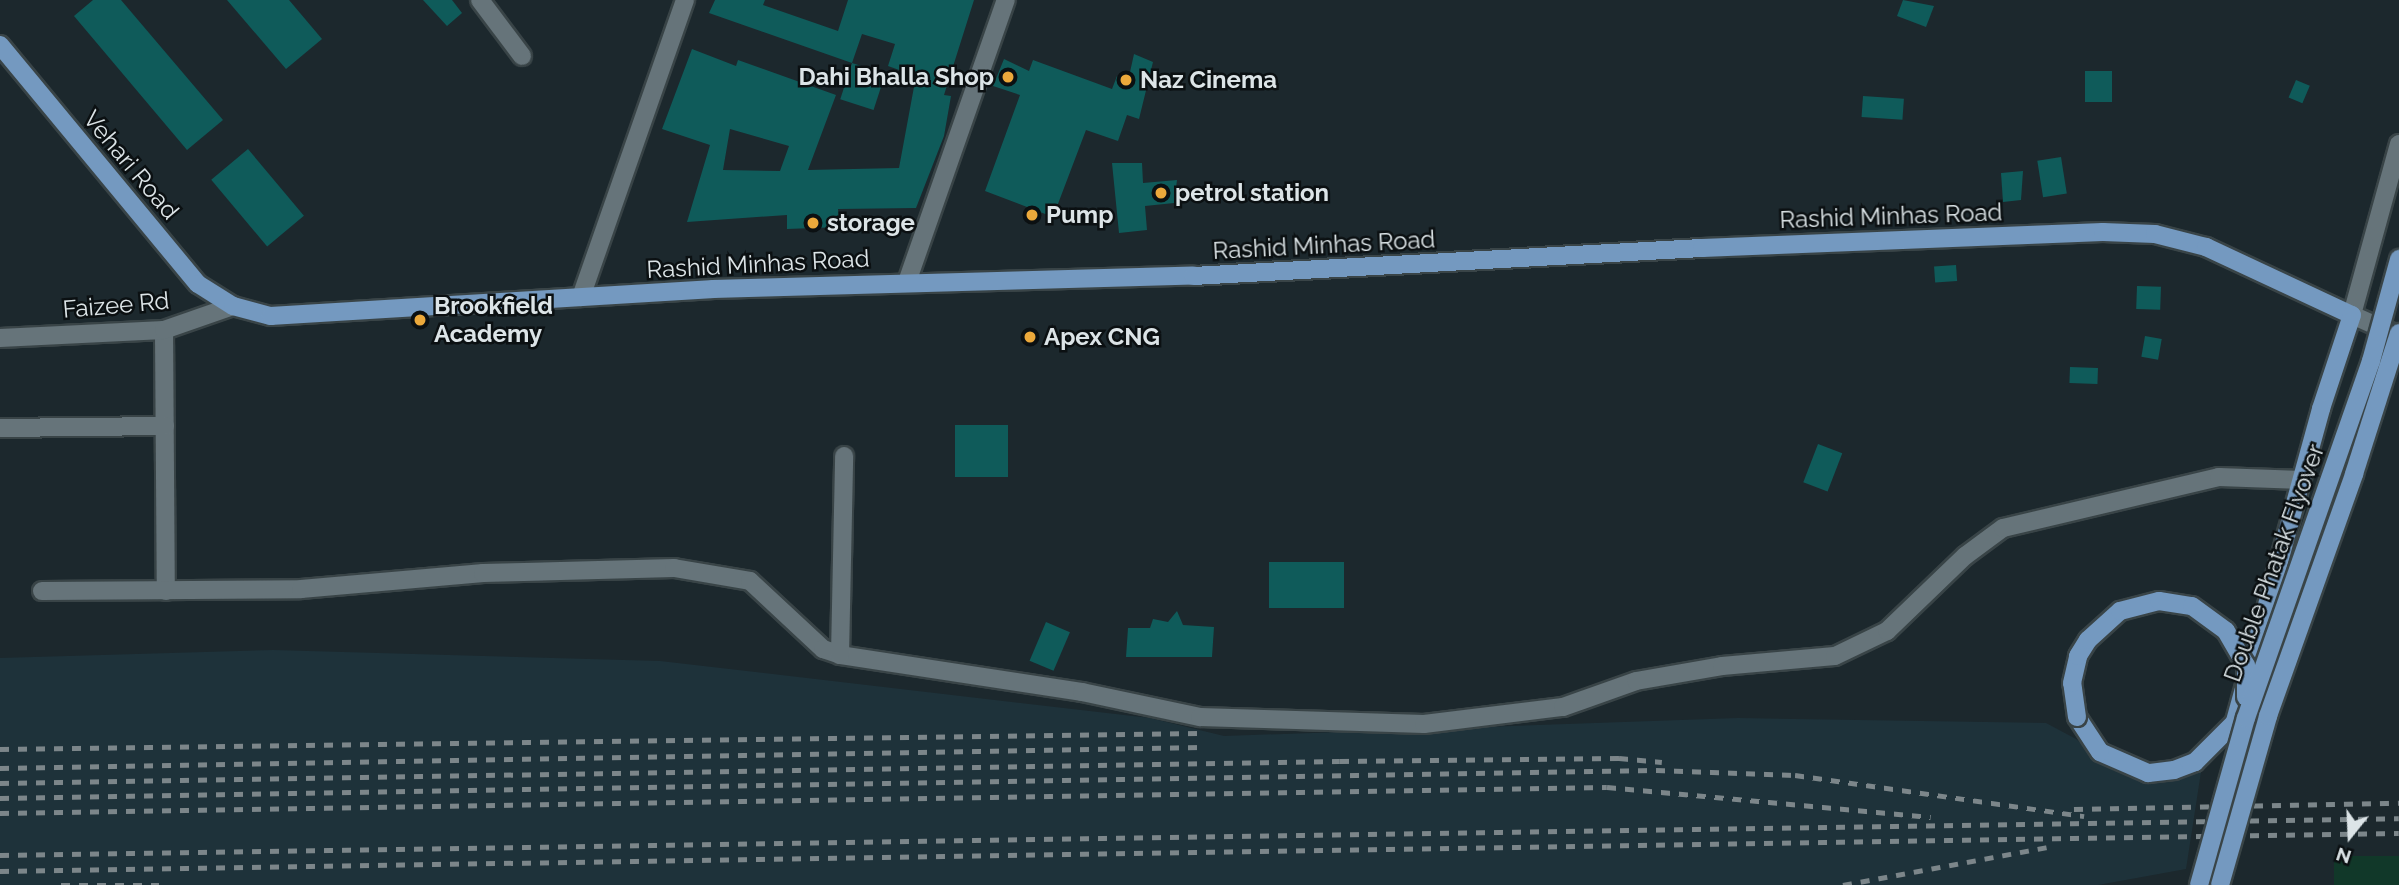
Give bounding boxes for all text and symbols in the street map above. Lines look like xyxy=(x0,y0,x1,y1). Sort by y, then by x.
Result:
place label: Dahi Bhalla Shop xyxy=(799,63,994,91)
place label: Naz Cinema xyxy=(1140,66,1277,94)
marker: Dahi Bhalla Shop xyxy=(1000,69,1016,85)
marker: Naz Cinema xyxy=(1118,72,1134,88)
street label: Vehari Road xyxy=(77,105,185,225)
place label: petrol station xyxy=(1175,179,1330,207)
marker: petrol station xyxy=(1153,185,1169,201)
street label: Rashid Minhas Road xyxy=(1779,198,2003,234)
place label: Pump xyxy=(1046,201,1113,229)
marker: Pump xyxy=(1024,207,1040,223)
place label: storage xyxy=(827,209,915,237)
marker: storage xyxy=(805,215,821,231)
street label: Rashid Minhas Road xyxy=(1212,225,1436,265)
street label: Rashid Minhas Road xyxy=(646,244,870,284)
street label: Faizee Rd xyxy=(61,286,171,324)
place label: Brookfield Academy xyxy=(434,292,553,348)
marker: Brookfield Academy xyxy=(412,312,428,328)
place label: Apex CNG xyxy=(1044,323,1160,351)
marker: Apex CNG xyxy=(1022,329,1038,345)
street label: Double Phatak Flyover xyxy=(2218,440,2330,686)
north arrow xyxy=(2315,801,2385,871)
text: N xyxy=(2333,843,2354,869)

